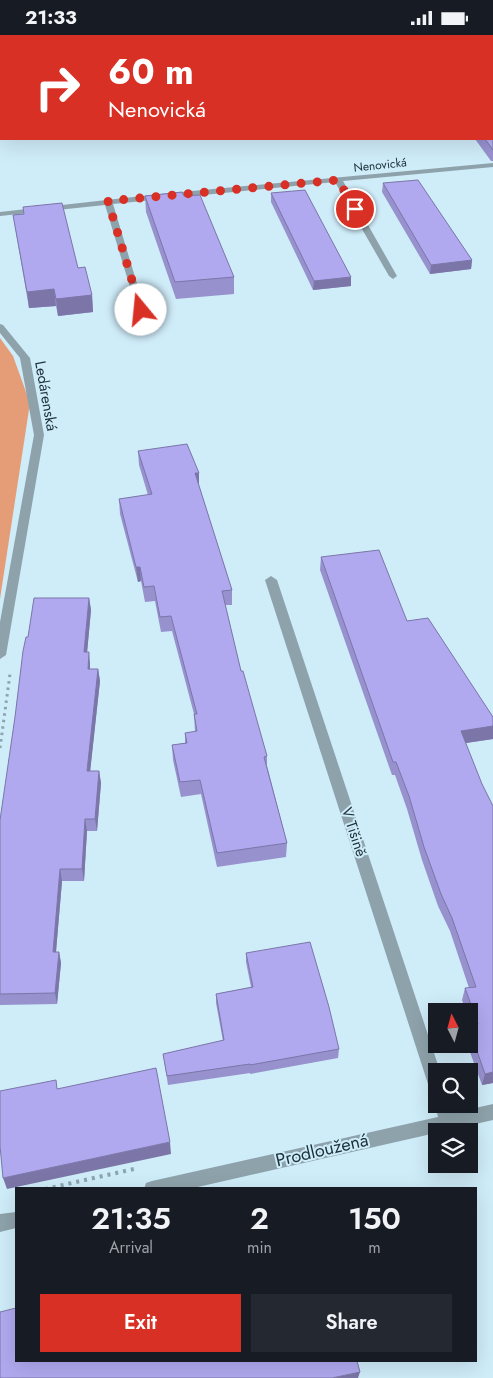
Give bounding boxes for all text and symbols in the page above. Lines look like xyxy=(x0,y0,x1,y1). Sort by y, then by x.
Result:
text: 21:33 xyxy=(25,4,77,31)
text: 60 m xyxy=(108,47,194,97)
icon: right xyxy=(25,55,90,120)
text: Nenovická xyxy=(108,93,206,125)
street label: Nenovická xyxy=(353,153,408,177)
pin xyxy=(334,188,376,230)
icon: arrive xyxy=(341,195,369,223)
position arrow xyxy=(114,283,166,335)
street label: Ledárenská xyxy=(29,359,63,433)
street label: V Tišině xyxy=(336,804,372,860)
north arrow xyxy=(428,1003,478,1053)
map controls xyxy=(428,1003,478,1173)
button: search xyxy=(428,1063,478,1113)
button: layers xyxy=(428,1123,478,1173)
street label: Prodloužená xyxy=(273,1127,371,1173)
text: 21:35 xyxy=(91,1197,171,1240)
text: 2 xyxy=(250,1197,269,1240)
text: 150 xyxy=(348,1197,401,1240)
text: Arrival xyxy=(109,1236,153,1259)
text: min xyxy=(247,1236,272,1259)
text: m xyxy=(368,1236,381,1259)
button: Exit xyxy=(40,1294,241,1352)
button: Share xyxy=(251,1294,452,1352)

